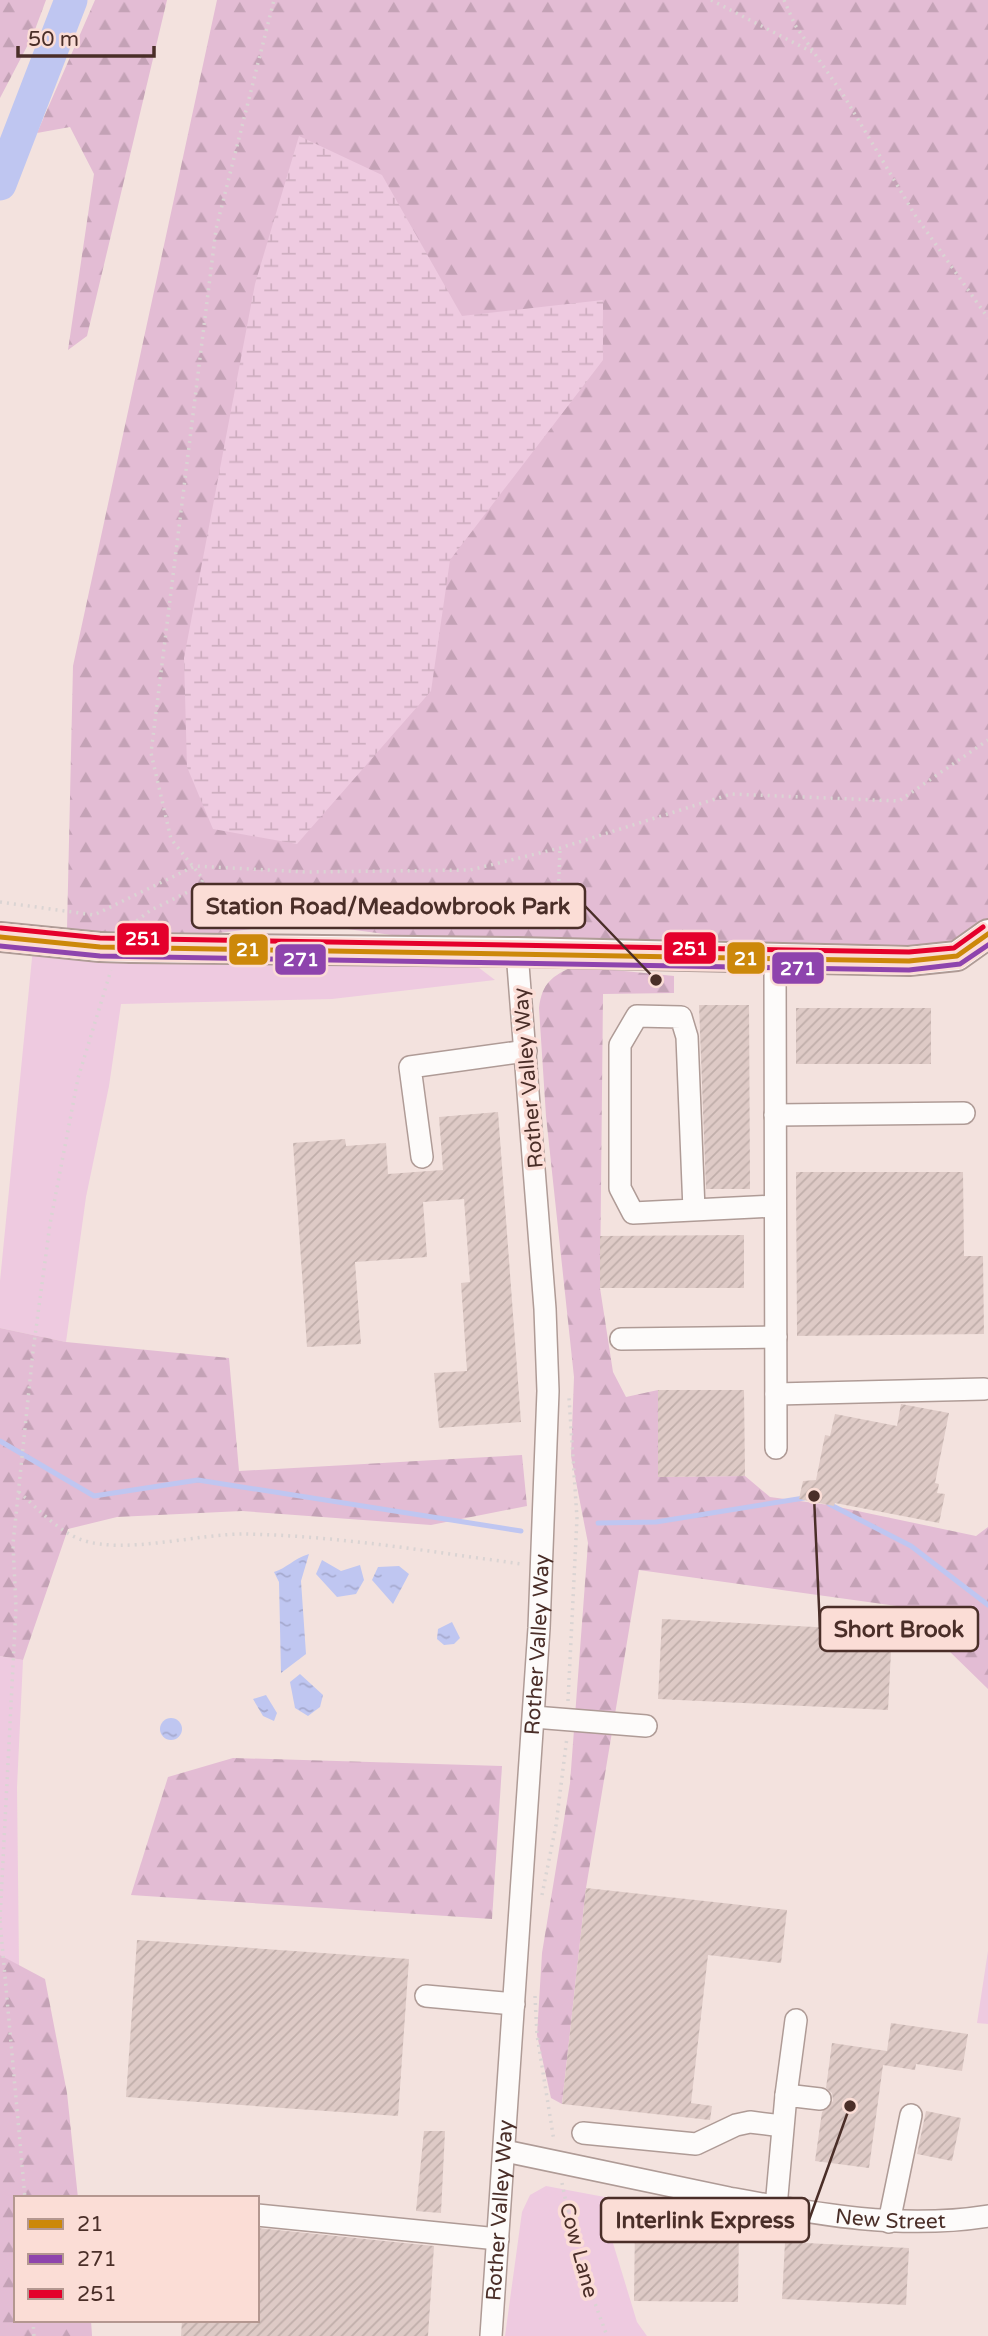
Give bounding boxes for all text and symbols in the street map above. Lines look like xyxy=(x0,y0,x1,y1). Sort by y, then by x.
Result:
scale bar xyxy=(18,14,154,58)
text: 50 m xyxy=(28,27,79,52)
callout: Station Road/Meadowbrook Park xyxy=(192,884,585,928)
text: Station Road/Meadowbrook Park xyxy=(206,893,571,921)
line badge: 251 xyxy=(116,922,170,956)
text: 251 xyxy=(125,928,161,950)
line badge: 251 xyxy=(663,931,717,965)
line badge: 21 xyxy=(228,933,269,966)
text: 251 xyxy=(672,938,708,960)
text: 21 xyxy=(236,939,260,961)
line badge: 21 xyxy=(726,941,766,975)
line badge: 271 xyxy=(274,943,327,976)
text: 21 xyxy=(734,948,758,970)
text: 271 xyxy=(283,949,319,971)
line badge: 271 xyxy=(771,951,825,985)
text: 271 xyxy=(780,958,816,980)
street label: Rother Valley Way xyxy=(508,987,549,1169)
street label: Rother Valley Way xyxy=(520,1554,555,1736)
callout: Short Brook xyxy=(820,1607,978,1651)
text: Short Brook xyxy=(834,1616,965,1644)
street label: Rother Valley Way xyxy=(481,2119,519,2302)
legend xyxy=(14,2196,259,2322)
callout: Interlink Express xyxy=(601,2198,809,2242)
street label: Cow Lane xyxy=(554,2200,603,2301)
street label: New Street xyxy=(834,2204,946,2234)
text: Interlink Express xyxy=(615,2207,795,2235)
text: 21 xyxy=(77,2212,103,2237)
text: 271 xyxy=(77,2247,117,2272)
text: 251 xyxy=(77,2282,117,2307)

